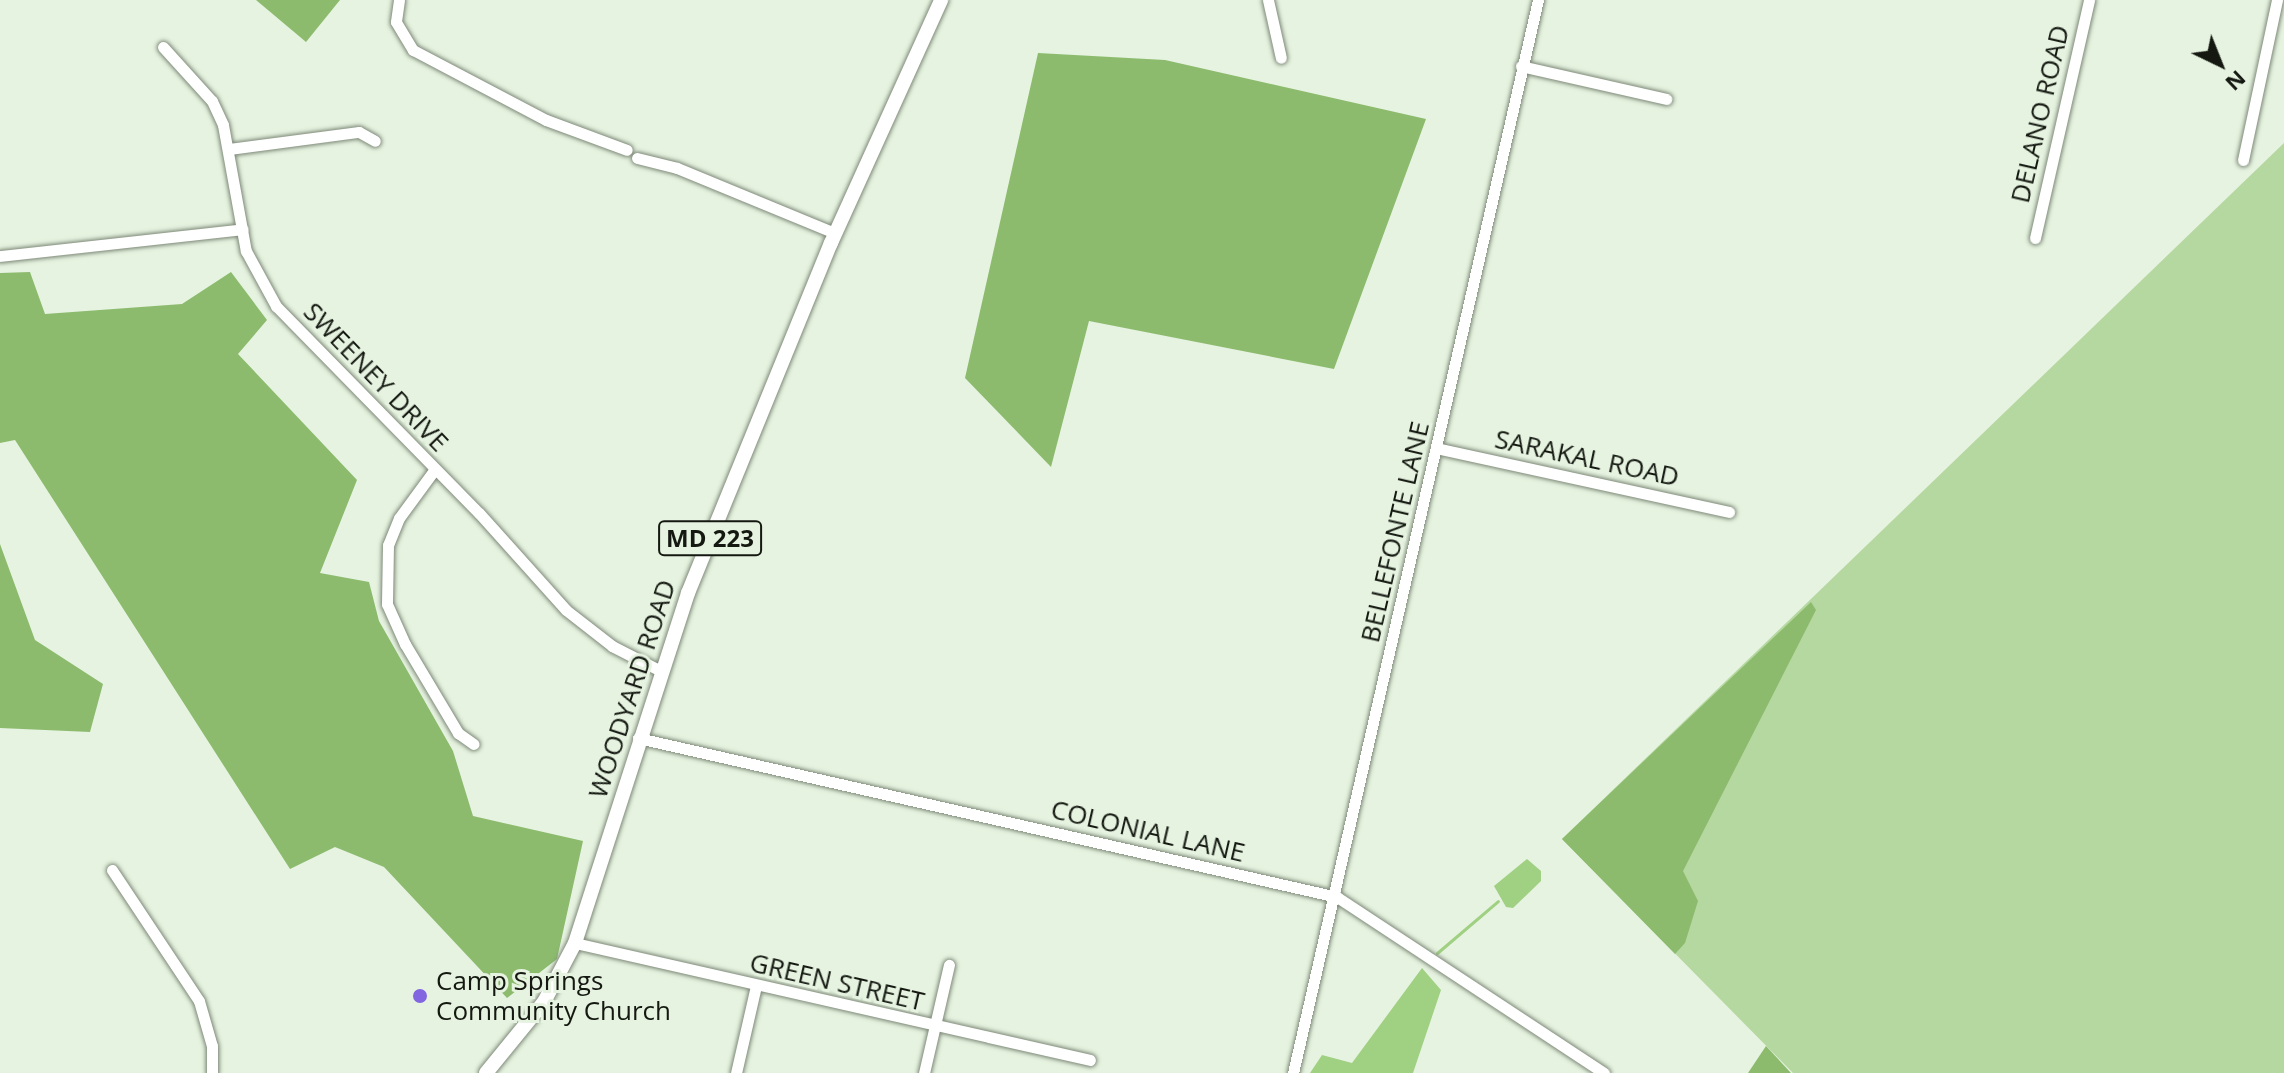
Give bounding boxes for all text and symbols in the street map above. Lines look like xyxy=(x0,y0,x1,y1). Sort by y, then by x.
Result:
street label: DELANO ROAD xyxy=(2004,22,2076,206)
north arrow xyxy=(2180,24,2260,104)
text: N xyxy=(2220,64,2253,99)
street label: SWEENEY DRIVE xyxy=(297,296,455,458)
street label: BELLEFONTE LANE xyxy=(1354,419,1436,645)
street label: SARAKAL ROAD xyxy=(1492,423,1682,493)
road number: MD 223 xyxy=(658,518,762,558)
street label: WOODYARD ROAD xyxy=(582,576,682,802)
street label: COLONIAL LANE xyxy=(1048,794,1248,868)
street label: GREEN STREET xyxy=(747,947,927,1017)
place label: Camp Springs Community Church xyxy=(436,965,671,1026)
marker: Camp Springs Community Church xyxy=(411,987,429,1005)

